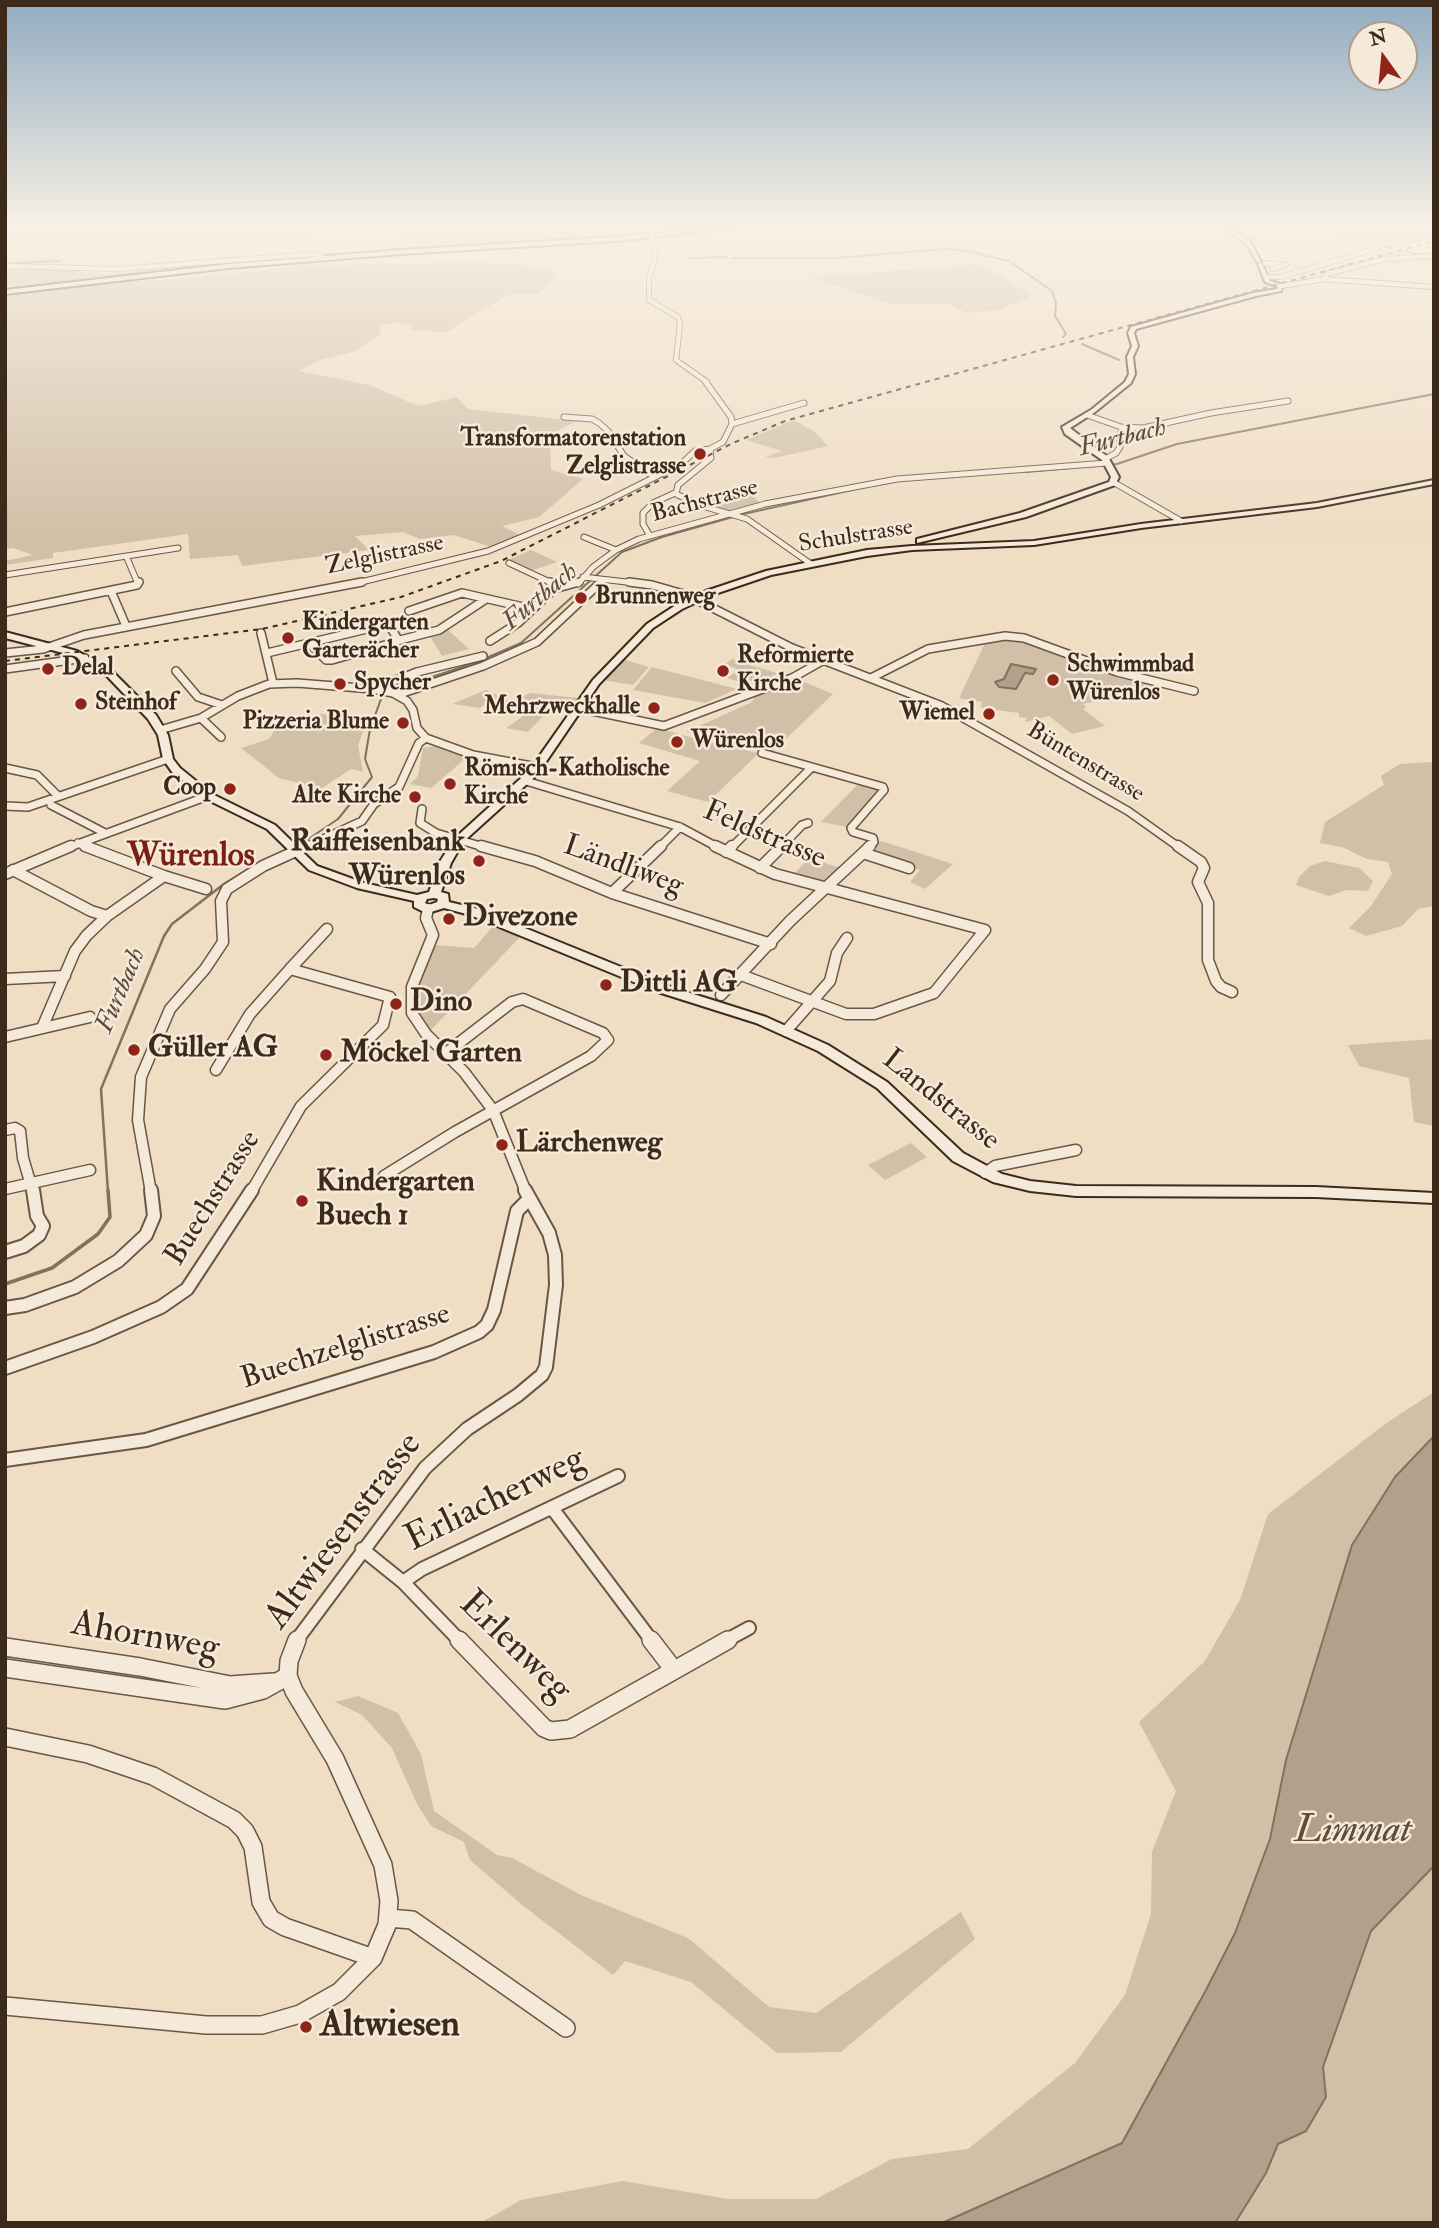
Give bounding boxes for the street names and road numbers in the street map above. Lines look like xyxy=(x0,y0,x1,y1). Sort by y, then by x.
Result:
street label: Bachstrasse xyxy=(649,474,761,530)
street label: Schulstrasse xyxy=(797,514,915,560)
street label: Zelglistrasse xyxy=(323,529,447,583)
street label: Büntenstrasse xyxy=(1021,717,1149,809)
street label: Feldstrasse xyxy=(697,794,831,878)
street label: Ländliweg xyxy=(558,829,688,905)
street label: Landstrasse xyxy=(874,1043,1006,1159)
street label: Buechstrasse xyxy=(158,1125,270,1273)
street label: Buechzelglistrasse xyxy=(237,1297,455,1399)
street label: Altwiesenstrasse xyxy=(257,1425,433,1639)
street label: Erliacherweg xyxy=(399,1438,593,1564)
street label: Erlenweg xyxy=(448,1583,580,1713)
street label: Ahornweg xyxy=(68,1603,222,1673)

